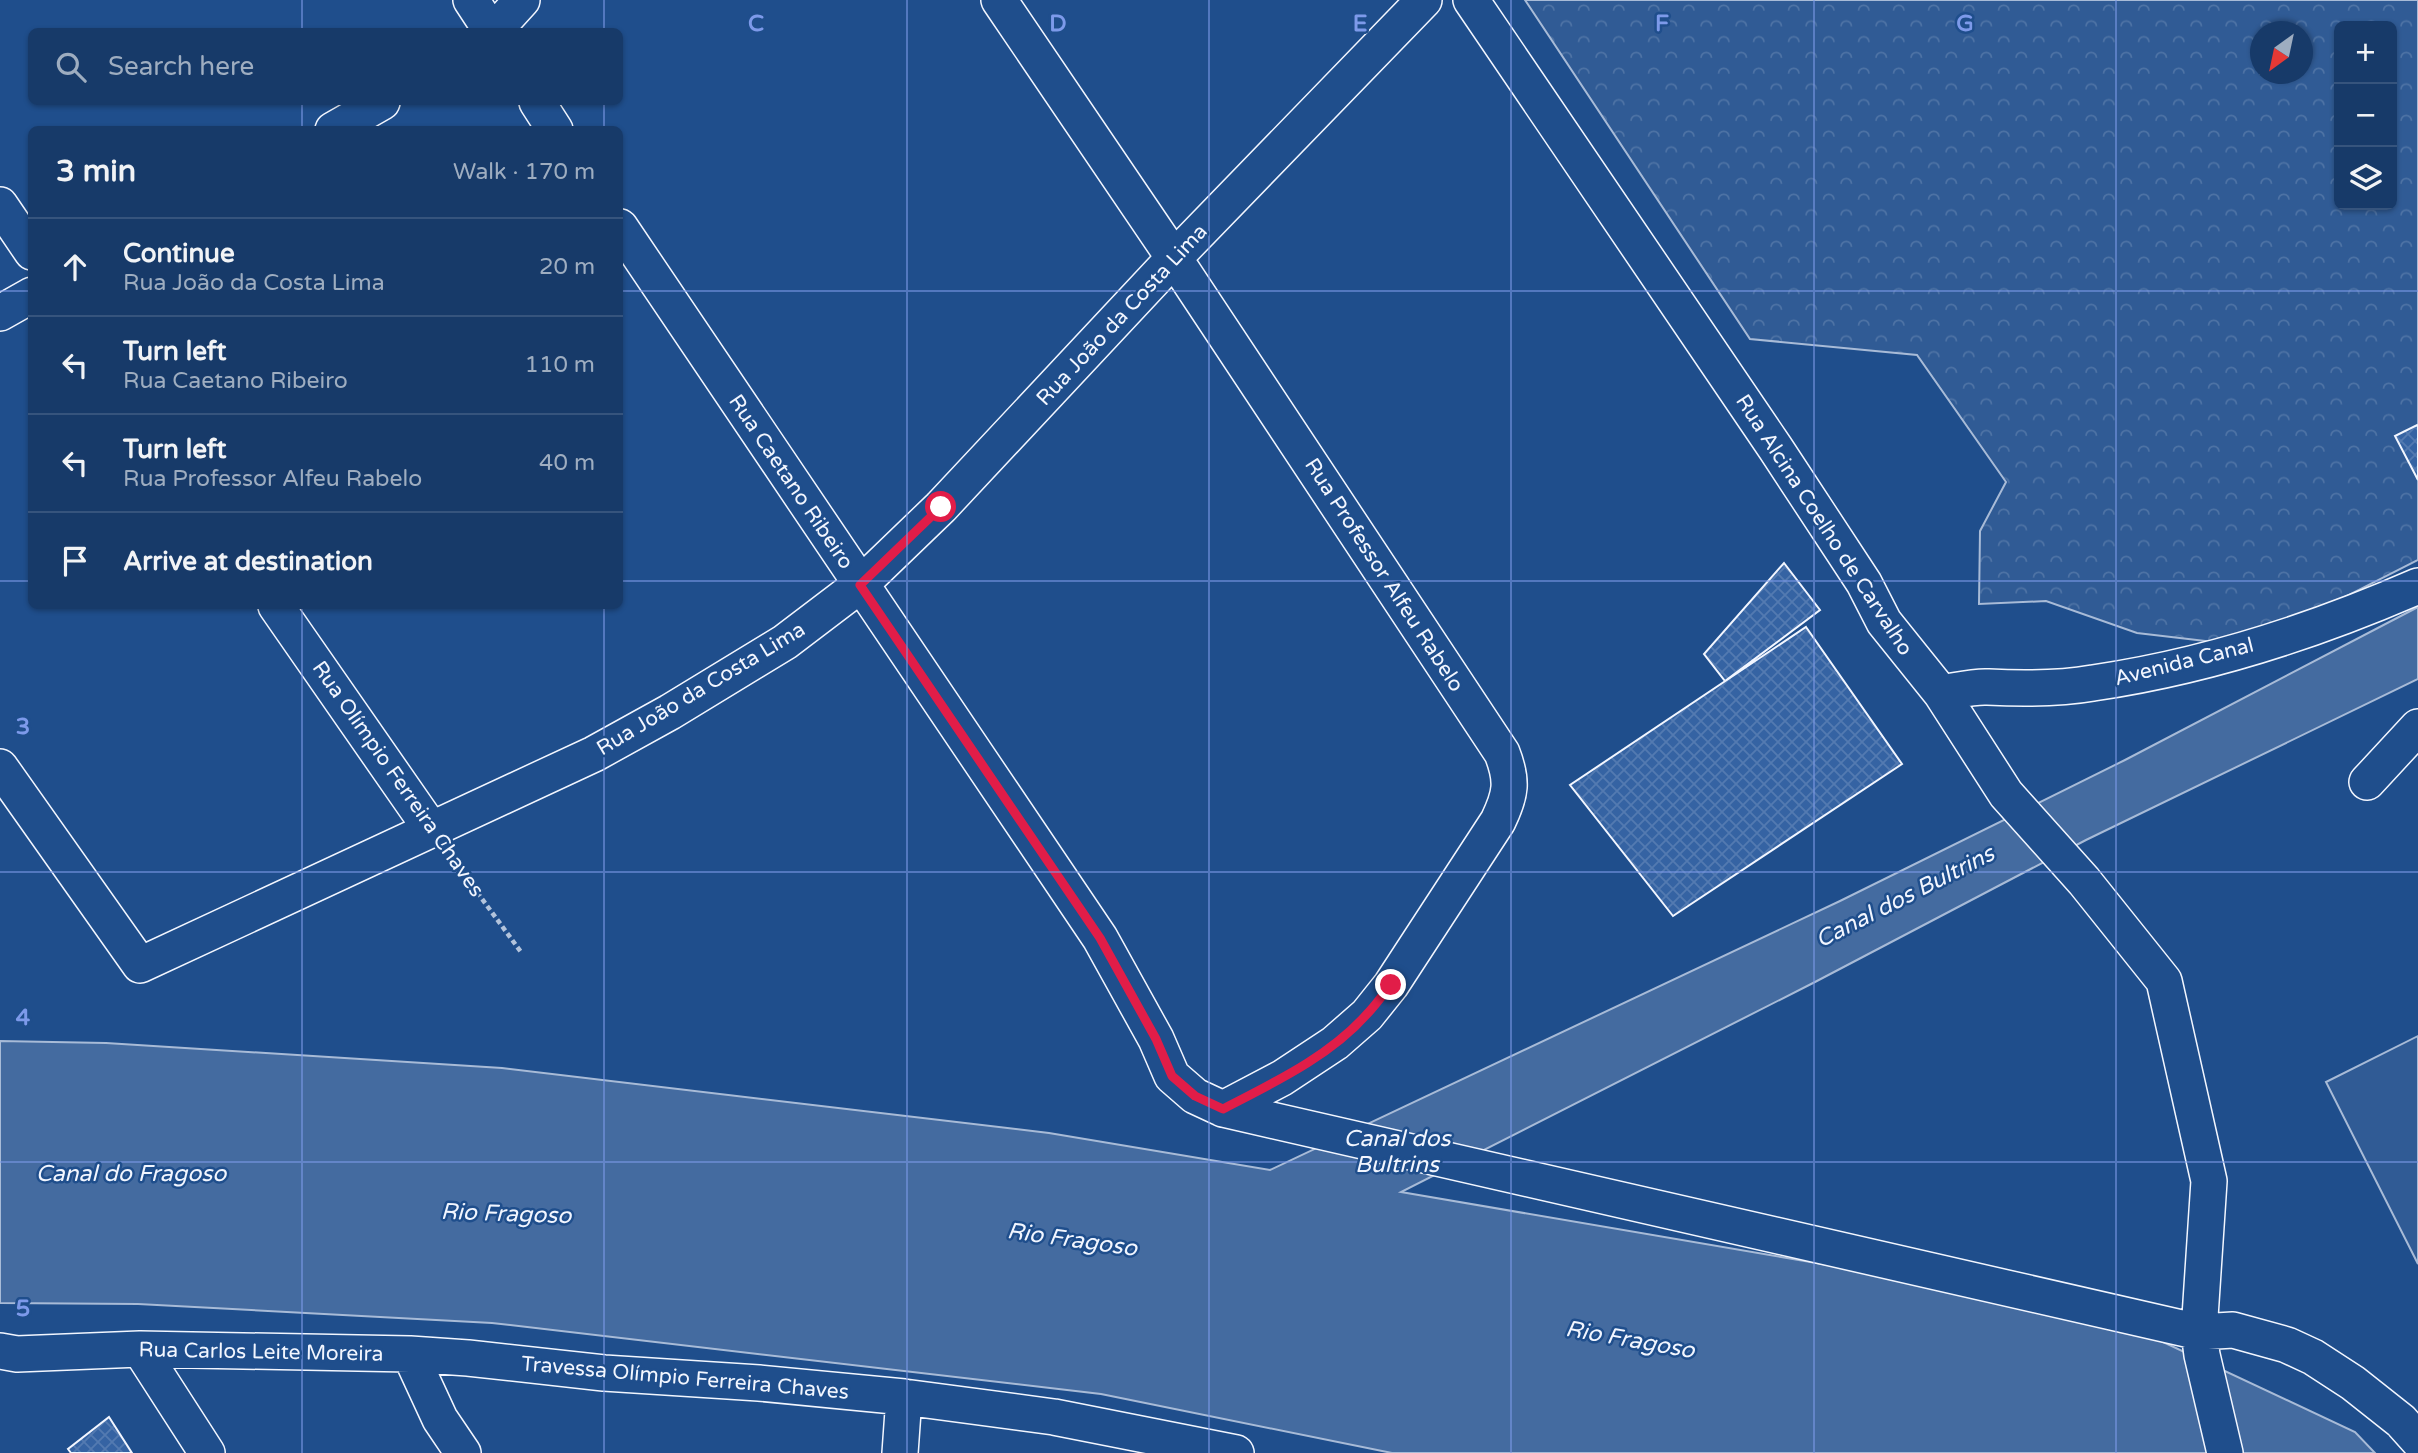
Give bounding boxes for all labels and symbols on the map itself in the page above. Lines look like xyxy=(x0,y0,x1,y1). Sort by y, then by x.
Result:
text: C xyxy=(748,10,764,38)
text: D xyxy=(1049,10,1067,38)
text: E xyxy=(1353,10,1367,38)
text: F xyxy=(1655,10,1669,38)
text: G xyxy=(1956,10,1974,38)
north arrow xyxy=(2250,21,2313,84)
street label: Rua João da Costa Lima xyxy=(1031,219,1213,411)
street label: Rua Caetano Ribeiro xyxy=(723,390,859,574)
street label: Rua Alcina Coelho de Carvalho xyxy=(1730,390,1918,660)
street label: Rua Professor Alfeu Rabelo xyxy=(1299,454,1469,696)
route start xyxy=(925,491,956,522)
street label: Rua João da Costa Lima xyxy=(592,617,810,761)
street label: Avenida Canal xyxy=(2112,633,2256,691)
street label: Rua Olímpio Ferreira Chaves xyxy=(307,656,489,902)
text: 3 xyxy=(16,713,30,741)
water label: Canal dos Bultrins xyxy=(1811,839,2001,954)
route end xyxy=(1375,969,1406,1000)
text: 4 xyxy=(16,1004,31,1032)
water label: Canal dos Bultrins xyxy=(1343,1125,1453,1179)
water label: Canal do Fragoso xyxy=(36,1160,227,1188)
water label: Rio Fragoso xyxy=(440,1198,573,1230)
water label: Rio Fragoso xyxy=(1005,1217,1140,1263)
text: 5 xyxy=(16,1295,30,1323)
water label: Rio Fragoso xyxy=(1563,1315,1698,1365)
street label: Rua Carlos Leite Moreira xyxy=(138,1337,384,1367)
street label: Travessa Olímpio Ferreira Chaves xyxy=(520,1351,850,1405)

